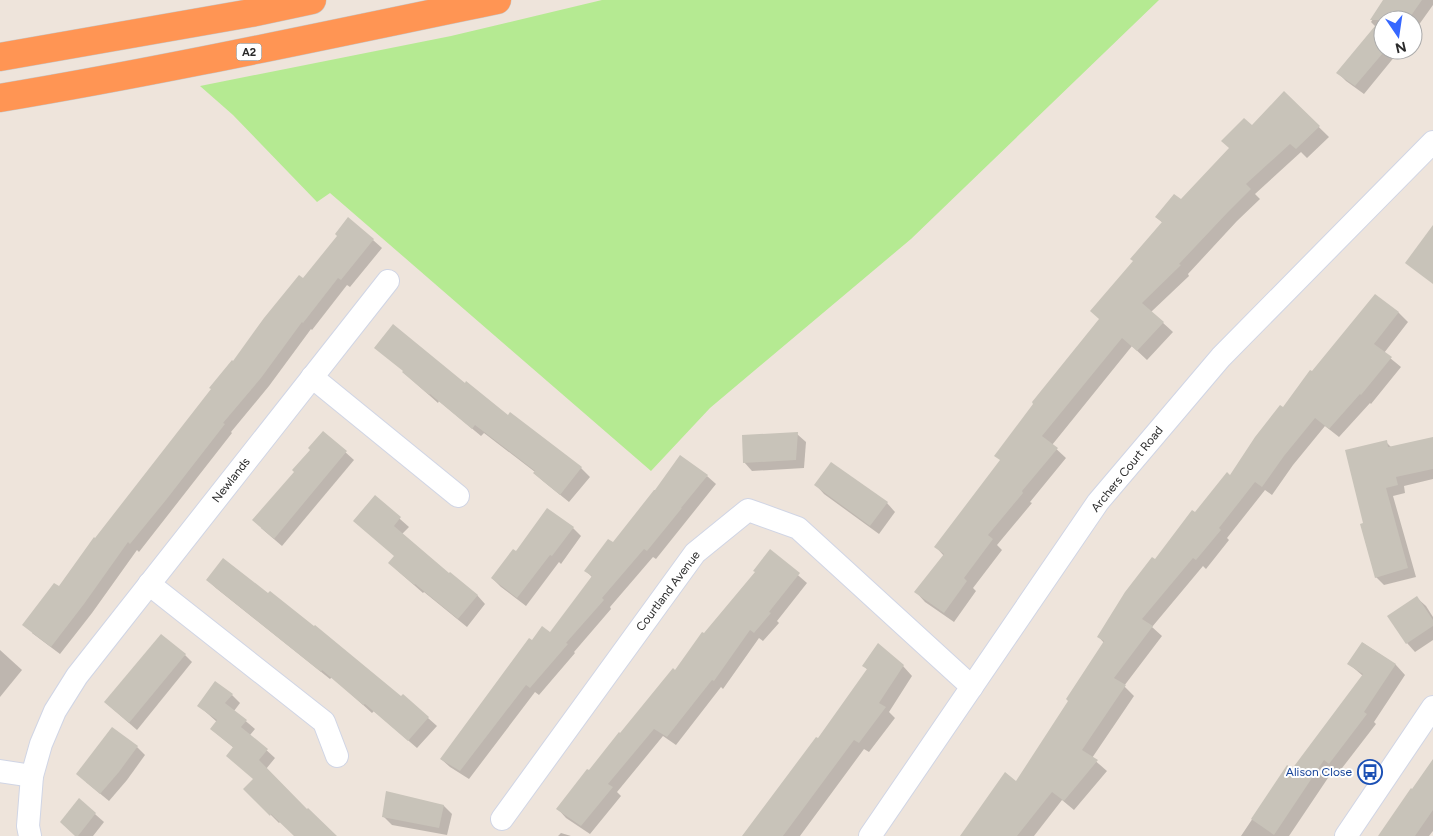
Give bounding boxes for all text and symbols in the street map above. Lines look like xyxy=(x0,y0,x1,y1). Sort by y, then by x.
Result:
north arrow xyxy=(1373,10,1423,60)
text: N xyxy=(1394,38,1408,57)
road number: A2 xyxy=(236,44,262,61)
street label: Archers Court Road xyxy=(1088,423,1166,515)
street label: Newlands xyxy=(209,454,253,505)
street label: Courtland Avenue xyxy=(633,548,703,634)
bus stop icon: Alison Close xyxy=(1357,759,1383,785)
place label: Alison Close xyxy=(1286,765,1352,779)

